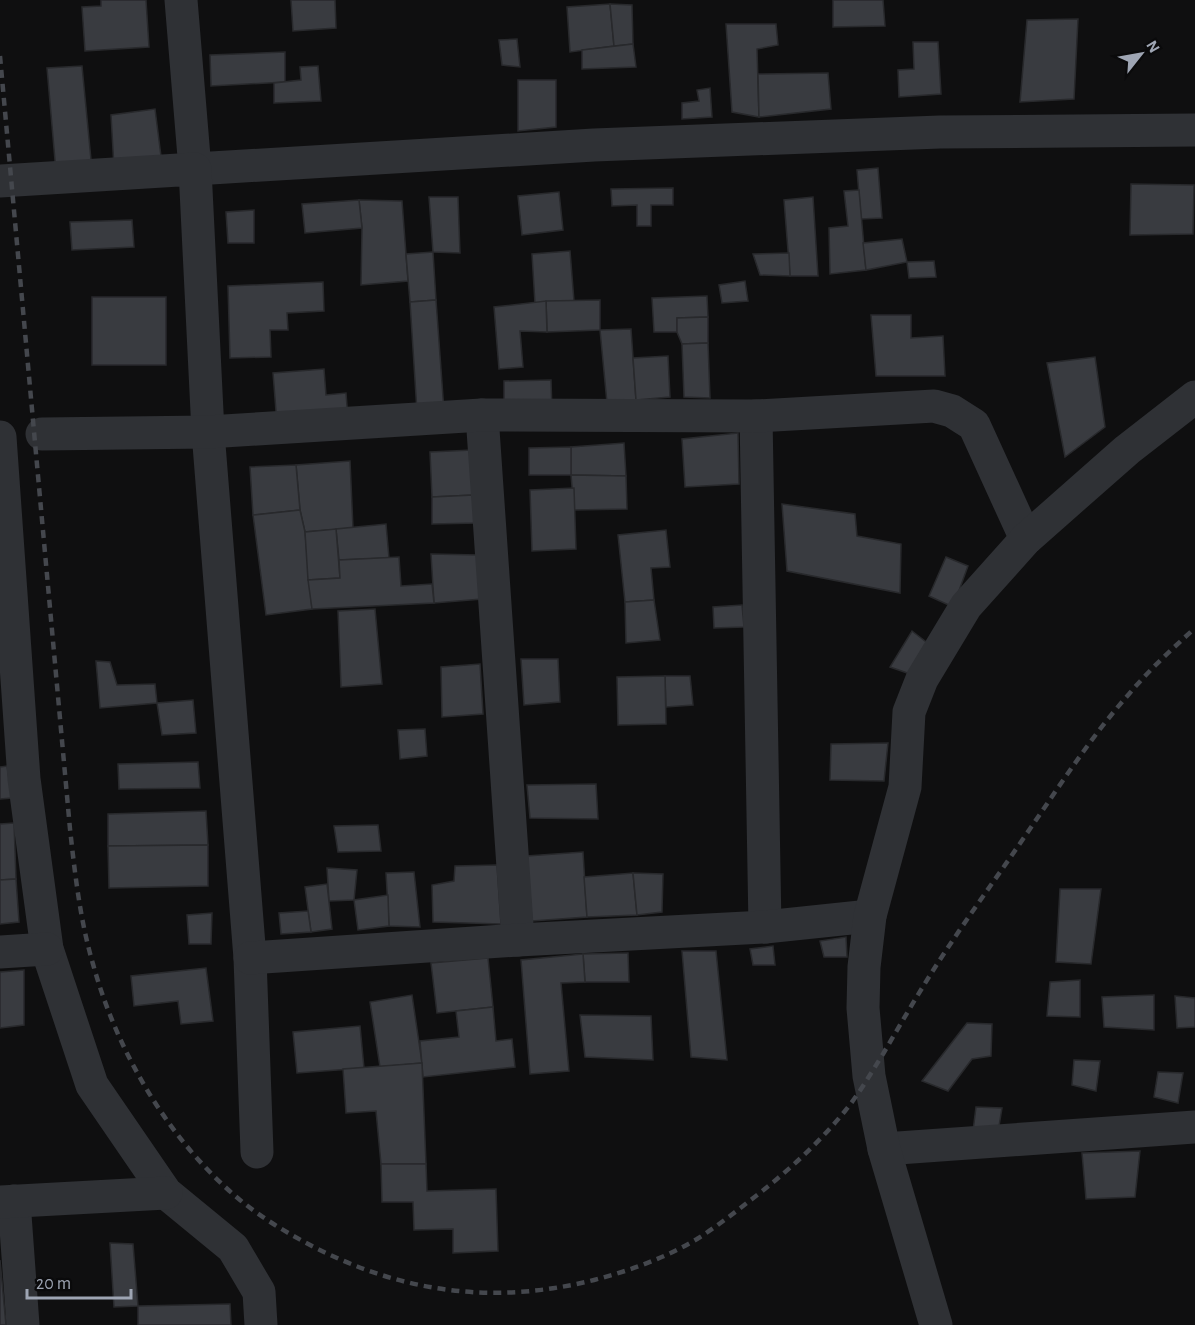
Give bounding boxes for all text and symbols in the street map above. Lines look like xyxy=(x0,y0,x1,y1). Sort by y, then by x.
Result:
north arrow xyxy=(1111,24,1171,84)
text: N xyxy=(1143,38,1163,56)
scale bar xyxy=(27,1262,130,1300)
text: 20 m xyxy=(36,1275,71,1293)

